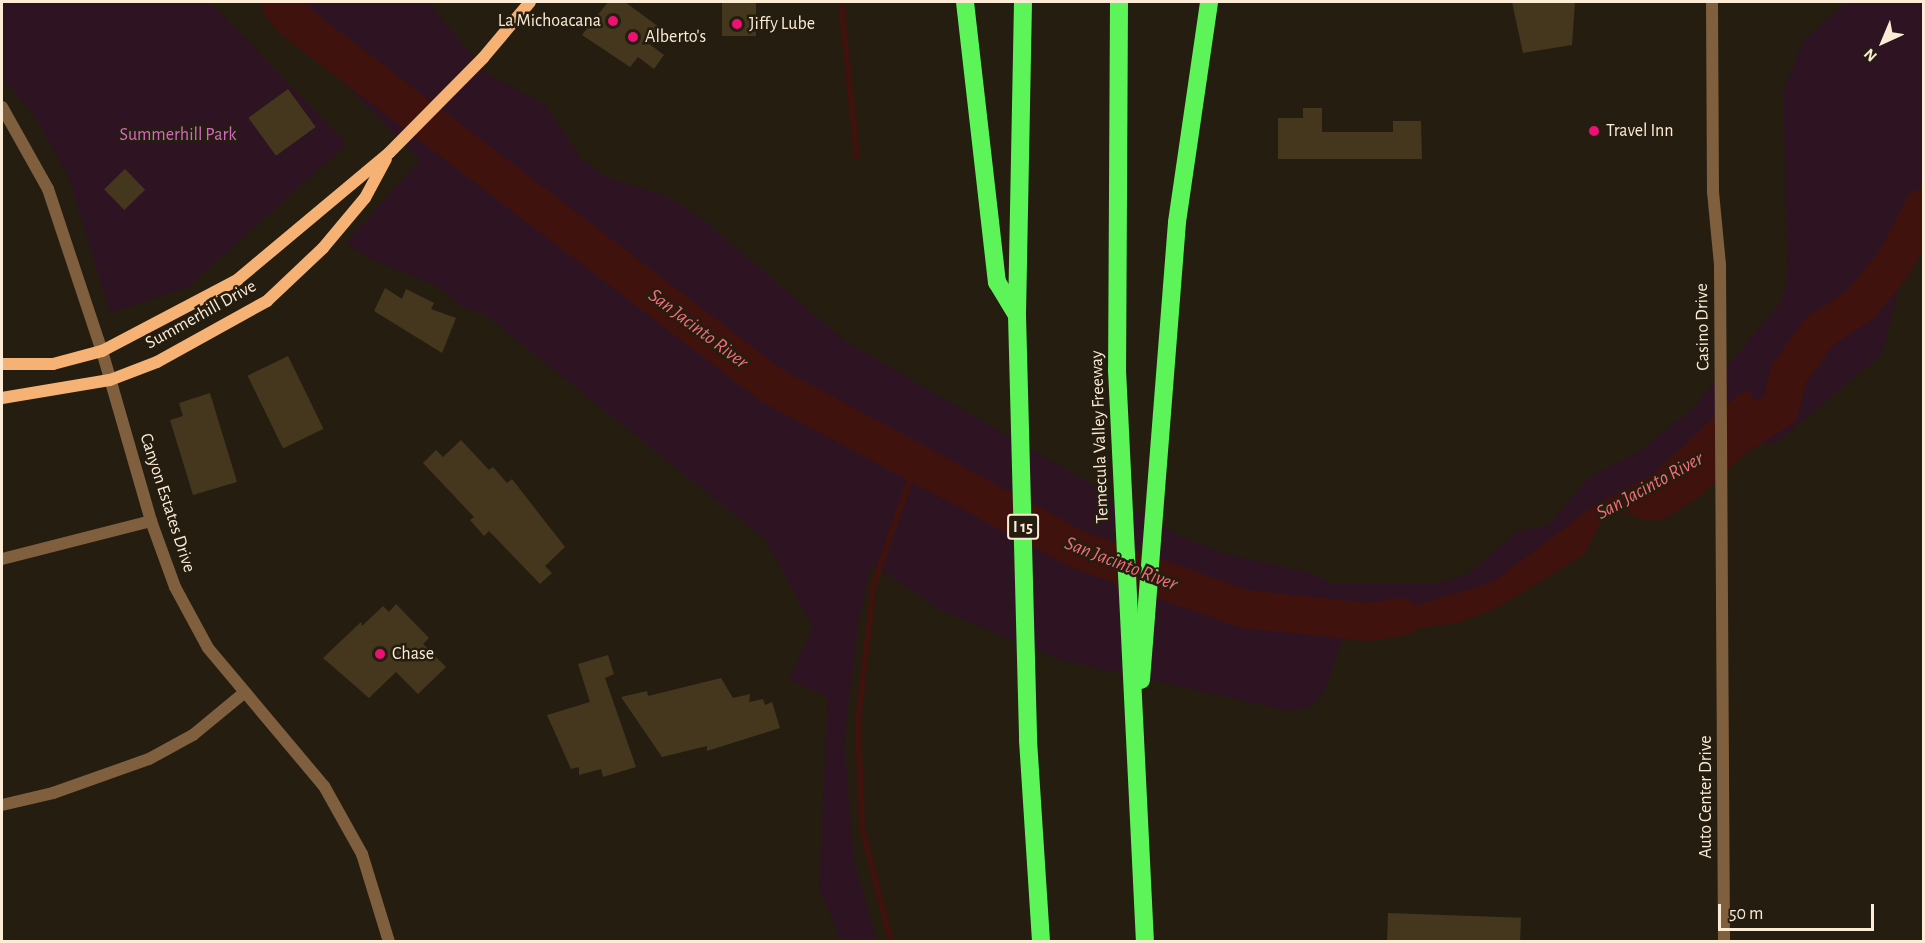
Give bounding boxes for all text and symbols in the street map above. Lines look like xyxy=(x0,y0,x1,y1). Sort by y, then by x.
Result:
place label: La Michoacana xyxy=(498,10,601,32)
north arrow xyxy=(1853,12,1913,72)
place label: Jiffy Lube xyxy=(749,13,815,35)
marker: La Michoacana xyxy=(606,14,620,28)
marker: Jiffy Lube xyxy=(730,17,744,31)
place label: Alberto's xyxy=(645,26,706,48)
marker: Alberto's xyxy=(626,30,640,44)
text: N xyxy=(1861,45,1880,65)
place label: Travel Inn xyxy=(1606,120,1673,142)
park label: Summerhill Park xyxy=(120,124,236,146)
marker: Travel Inn xyxy=(1587,124,1601,138)
street label: Summerhill Drive xyxy=(142,276,260,354)
street label: Casino Drive xyxy=(1691,283,1715,371)
water label: San Jacinto River xyxy=(643,284,753,374)
street label: Temecula Valley Freeway xyxy=(1086,350,1114,524)
street label: Canyon Estates Drive xyxy=(134,431,200,575)
water label: San Jacinto River xyxy=(1592,447,1708,525)
road number: I 15 xyxy=(1006,514,1040,540)
water label: San Jacinto River xyxy=(1061,532,1181,596)
place label: Chase xyxy=(392,643,434,665)
marker: Chase xyxy=(373,647,387,661)
street label: Auto Center Drive xyxy=(1695,735,1717,859)
scale bar xyxy=(1721,892,1877,930)
text: 50 m xyxy=(1729,905,1763,923)

